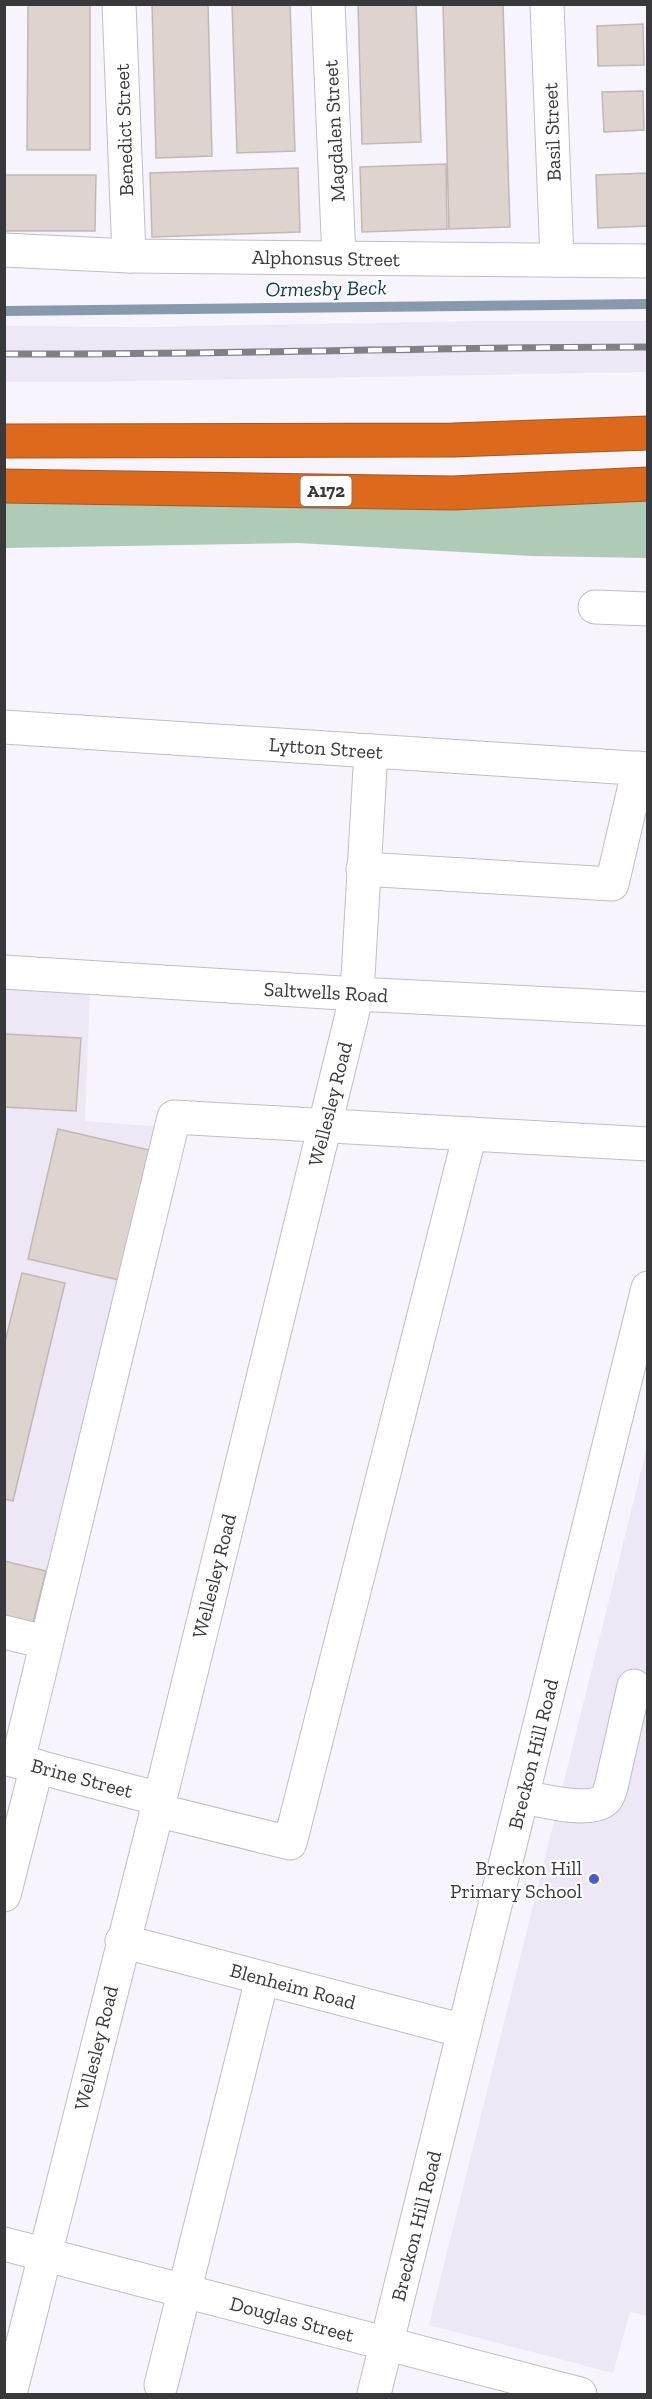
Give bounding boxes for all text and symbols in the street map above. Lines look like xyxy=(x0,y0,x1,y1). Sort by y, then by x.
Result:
street label: Magdalen Street xyxy=(318,59,350,203)
street label: Benedict Street xyxy=(110,63,138,197)
street label: Basil Street xyxy=(538,82,566,182)
street label: Alphonsus Street xyxy=(252,245,401,271)
water label: Ormesby Beck xyxy=(265,274,387,302)
road number: A172 xyxy=(300,476,352,506)
street label: Lytton Street xyxy=(268,732,384,764)
street label: Saltwells Road xyxy=(263,977,389,1007)
street label: Wellesley Road xyxy=(303,1039,357,1169)
street label: Wellesley Road xyxy=(187,1511,241,1641)
street label: Breckon Hill Road xyxy=(503,1676,563,1832)
street label: Brine Street xyxy=(29,1753,136,1803)
place label: Breckon Hill Primary School xyxy=(450,1856,582,1903)
marker: Breckon Hill Primary School xyxy=(587,1872,601,1886)
street label: Blenheim Road xyxy=(228,1958,358,2014)
street label: Wellesley Road xyxy=(69,1983,123,2113)
street label: Breckon Hill Road xyxy=(386,2148,446,2304)
street label: Douglas Street xyxy=(227,2291,357,2347)

